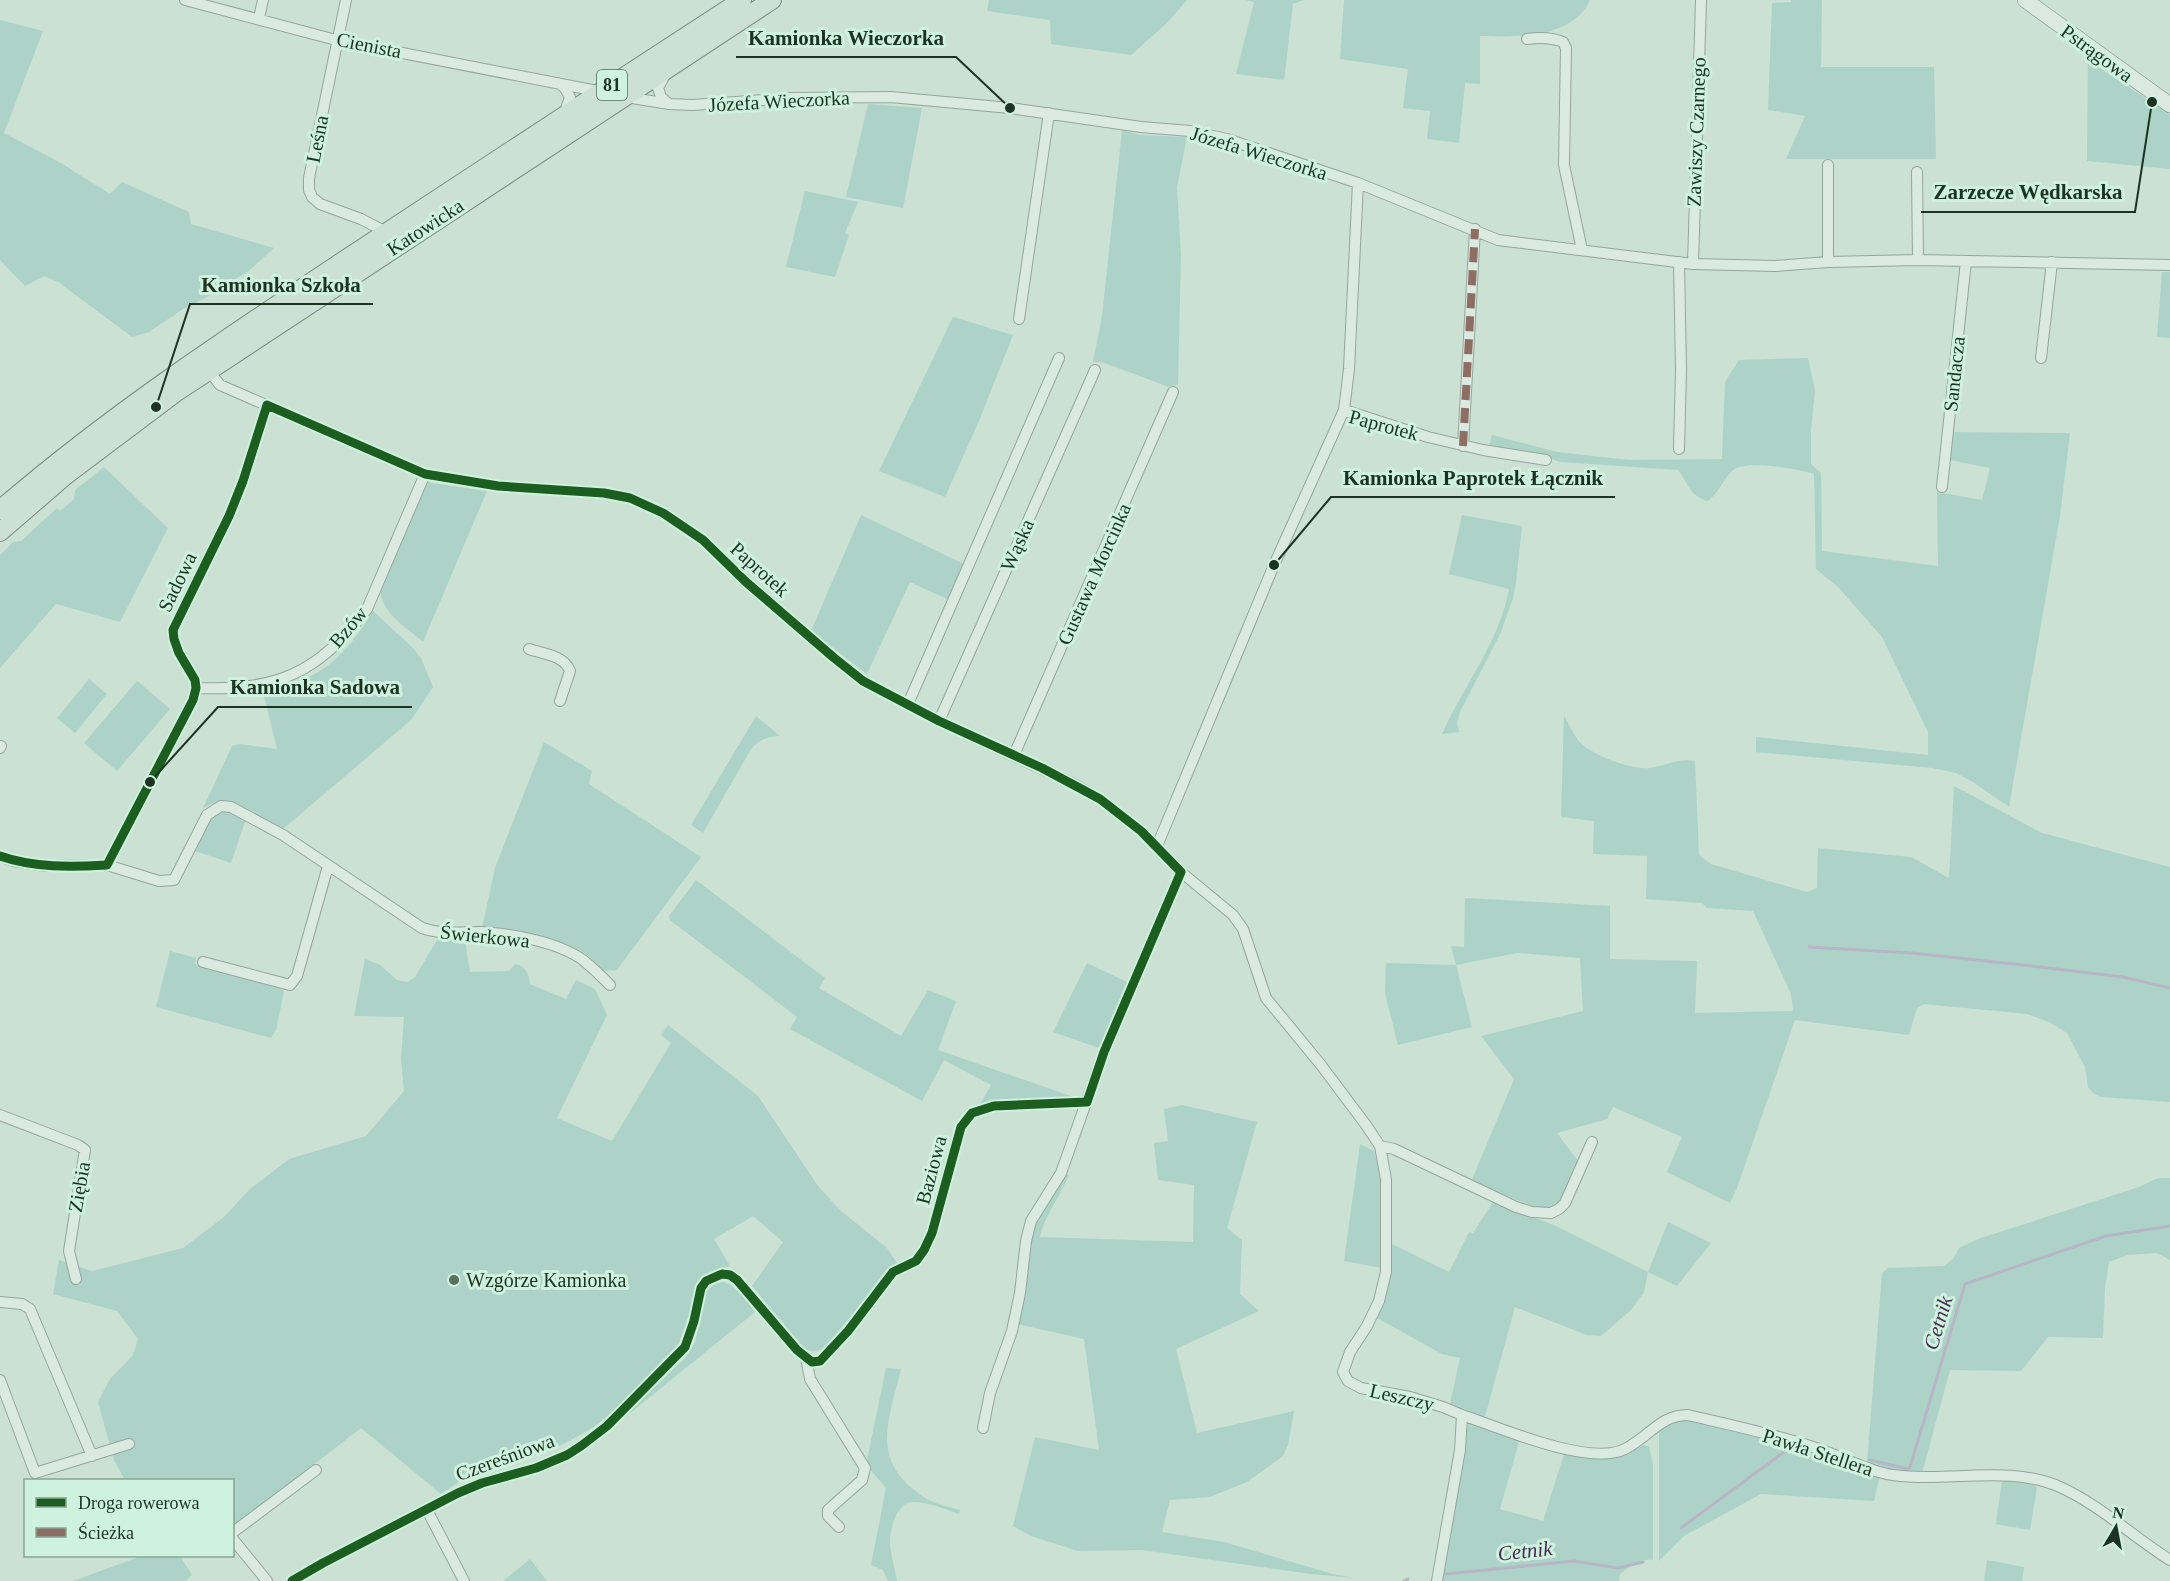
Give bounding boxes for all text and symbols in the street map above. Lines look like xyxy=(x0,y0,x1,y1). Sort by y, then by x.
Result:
callout: Kamionka Wieczorka xyxy=(736,18,956,57)
street label: Pstrągowa xyxy=(2056,20,2137,87)
text: Kamionka Wieczorka xyxy=(748,26,944,50)
street label: Cienista xyxy=(335,28,403,62)
street label: Zawiszy Czarnego xyxy=(1682,57,1711,207)
road number: 81 xyxy=(597,70,627,100)
street label: Józefa Wieczorka xyxy=(708,86,850,116)
street label: Leśna xyxy=(302,113,332,165)
street label: Józefa Wieczorka xyxy=(1188,122,1330,184)
callout: Zarzecze Wędkarska xyxy=(1921,173,2135,212)
text: Zarzecze Wędkarska xyxy=(1933,180,2123,204)
street label: Katowicka xyxy=(383,194,467,260)
callout: Kamionka Szkoła xyxy=(190,265,373,304)
text: Kamionka Szkoła xyxy=(201,273,361,297)
street label: Sandacza xyxy=(1939,335,1969,413)
street label: Paprotek xyxy=(1347,405,1421,446)
callout: Kamionka Paprotek Łącznik xyxy=(1331,458,1615,497)
text: Kamionka Paprotek Łącznik xyxy=(1343,466,1603,490)
street label: Gustawa Morcinka xyxy=(1053,500,1135,648)
street label: Wąska xyxy=(996,516,1039,575)
street label: Paprotek xyxy=(726,537,794,602)
street label: Sadowa xyxy=(153,549,201,615)
street label: Bzów xyxy=(325,602,372,652)
callout: Kamionka Sadowa xyxy=(218,668,412,707)
text: Kamionka Sadowa xyxy=(230,675,400,699)
street label: Świerkowa xyxy=(439,919,531,952)
street label: Baziowa xyxy=(911,1133,951,1207)
street label: Ziębia xyxy=(64,1160,95,1214)
place label: Wzgórze Kamionka xyxy=(466,1269,627,1292)
marker: Wzgórze Kamionka xyxy=(447,1273,461,1287)
water label: Cetnik xyxy=(1919,1293,1958,1353)
street label: Leszczy xyxy=(1367,1379,1436,1416)
street label: Pawła Stellera xyxy=(1760,1424,1876,1480)
street label: Czereśniowa xyxy=(453,1429,557,1485)
legend xyxy=(24,1479,234,1557)
text: Droga rowerowa xyxy=(78,1493,199,1513)
north arrow xyxy=(2086,1497,2146,1557)
text: N xyxy=(2111,1503,2126,1522)
text: Ścieżka xyxy=(78,1522,134,1543)
water label: Cetnik xyxy=(1496,1536,1554,1566)

